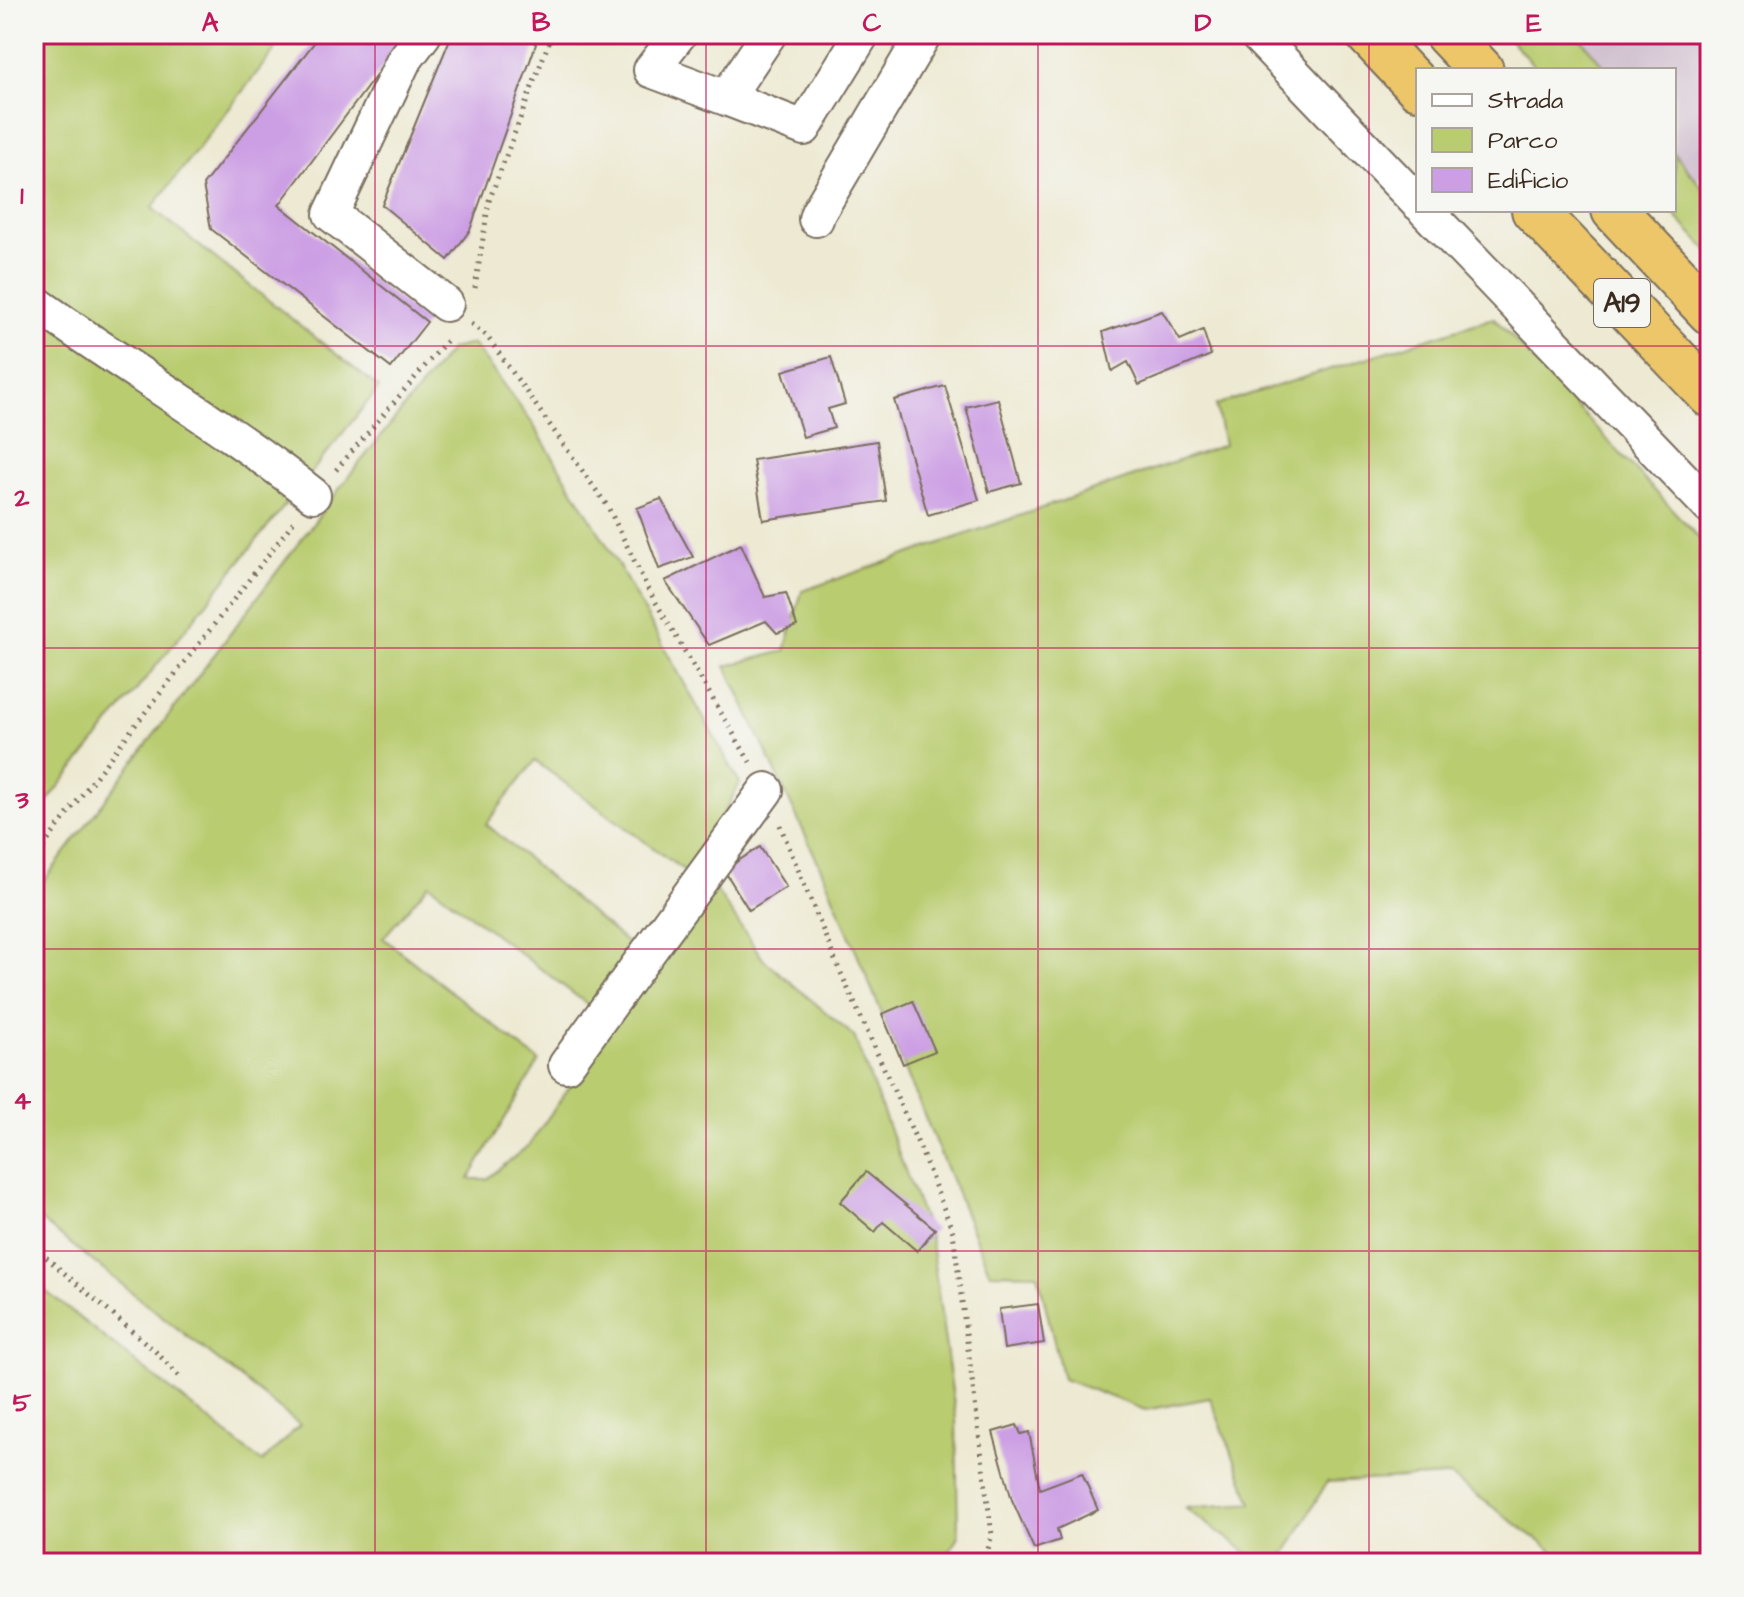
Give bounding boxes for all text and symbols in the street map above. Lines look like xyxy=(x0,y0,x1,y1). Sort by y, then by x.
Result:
text: A xyxy=(202,5,219,41)
text: B xyxy=(532,5,551,41)
text: C xyxy=(863,5,882,41)
text: D xyxy=(1195,5,1212,41)
text: E xyxy=(1526,5,1542,41)
legend xyxy=(1416,68,1676,212)
text: Strada xyxy=(1488,84,1563,118)
text: Parco xyxy=(1488,124,1558,158)
text: Edificio xyxy=(1488,164,1569,198)
text: 1 xyxy=(20,178,24,214)
road number: A19 xyxy=(1594,279,1650,327)
text: 2 xyxy=(14,480,30,516)
text: 3 xyxy=(14,782,29,818)
text: 4 xyxy=(13,1083,31,1119)
text: 5 xyxy=(13,1385,32,1421)

